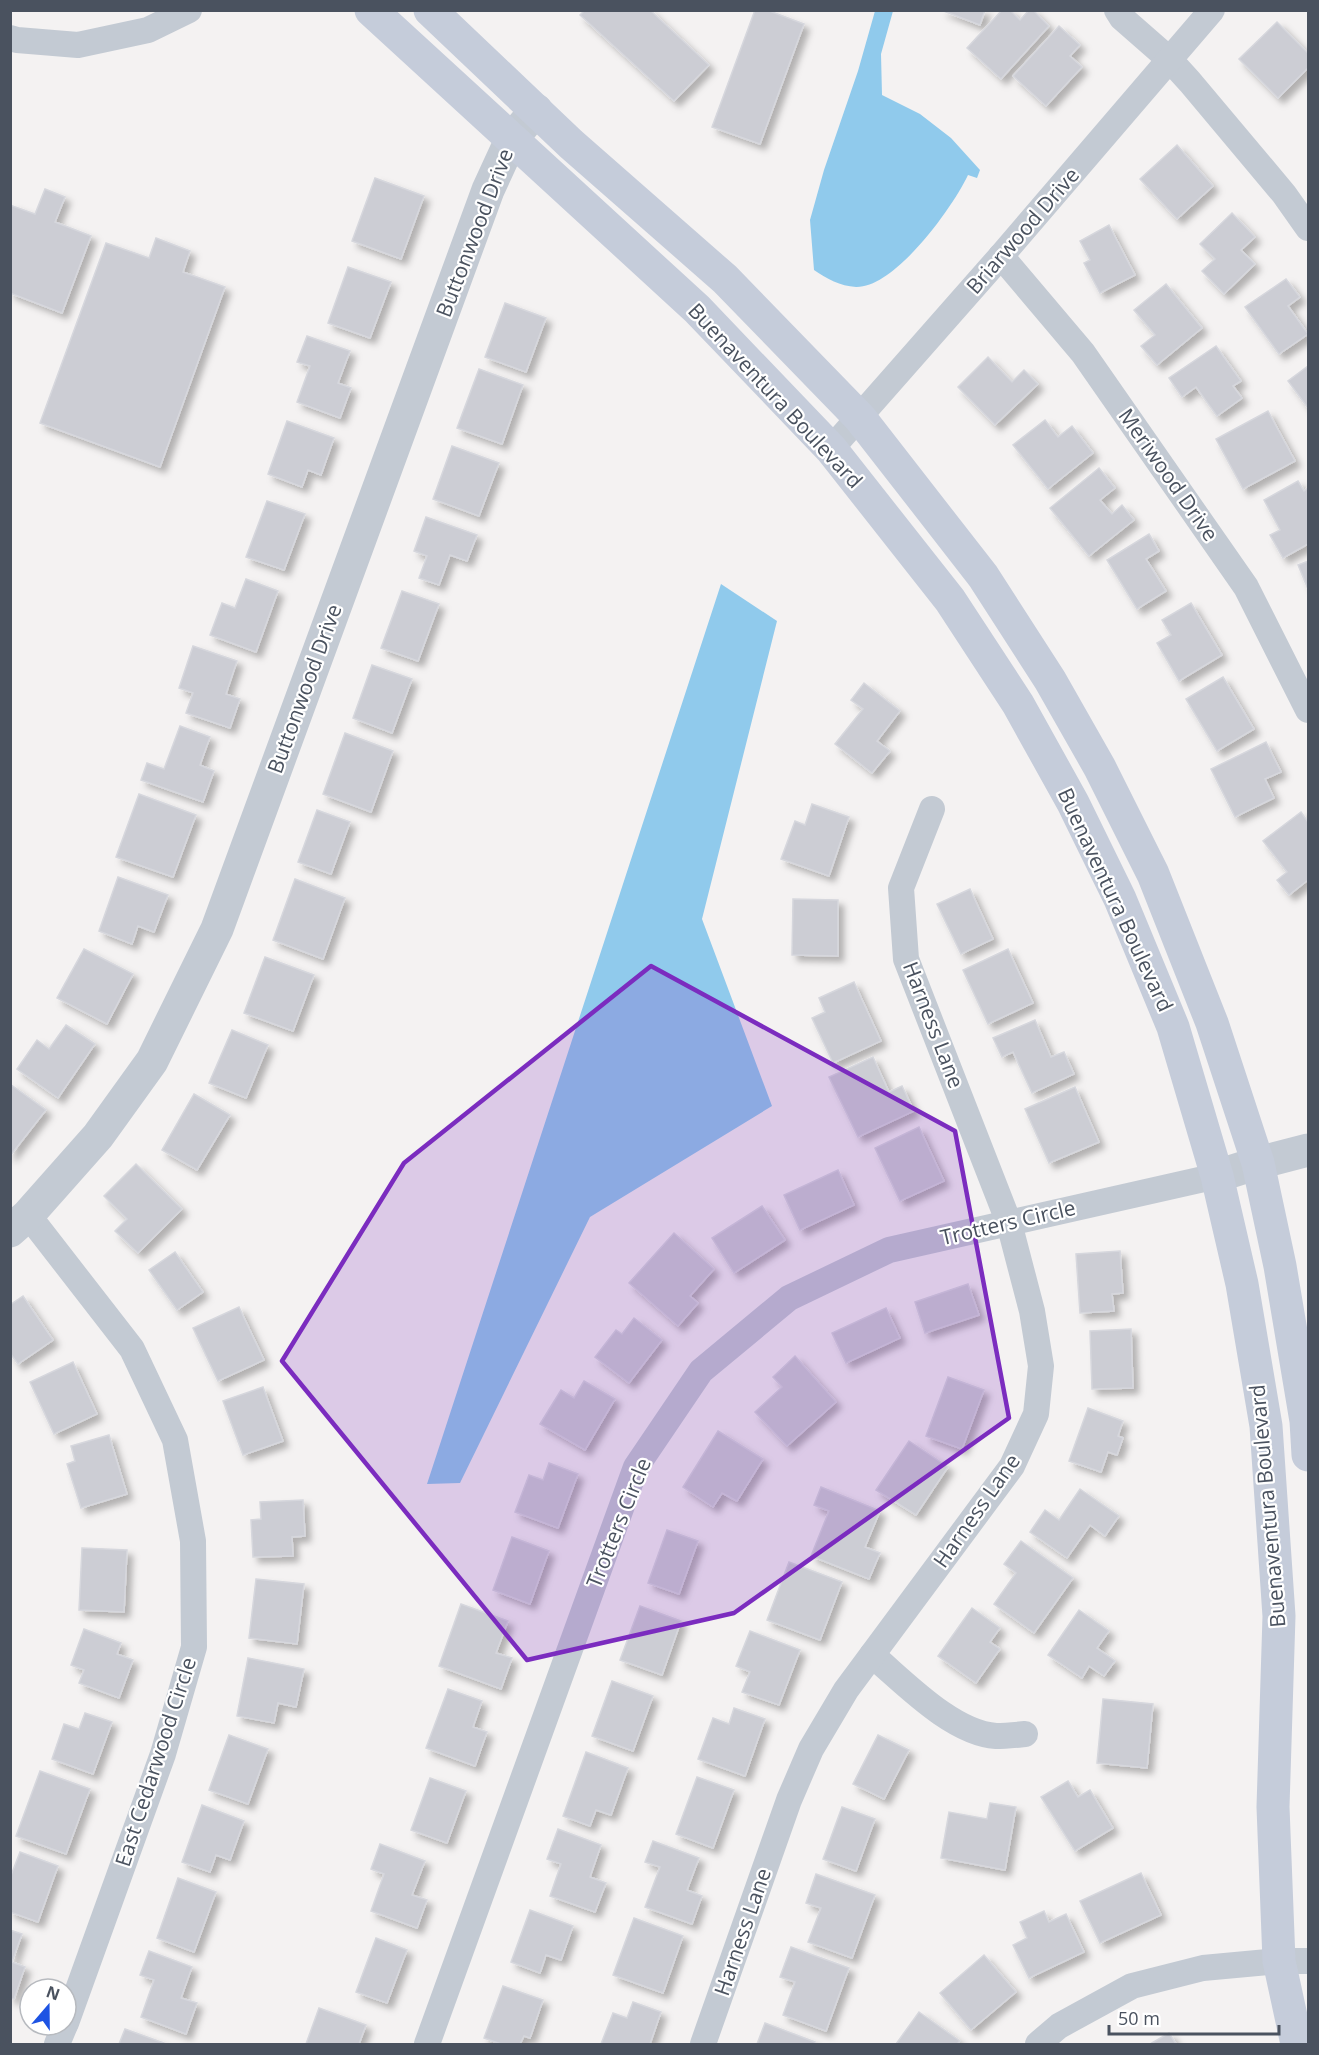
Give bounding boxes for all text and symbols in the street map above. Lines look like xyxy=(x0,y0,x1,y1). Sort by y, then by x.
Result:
street label: Buttonwood Drive xyxy=(429,144,519,321)
street label: Briarwood Drive xyxy=(960,161,1085,300)
street label: Buenaventura Boulevard xyxy=(682,297,869,494)
street label: Meriwood Drive xyxy=(1113,403,1225,546)
street label: Buttonwood Drive xyxy=(260,600,348,777)
street label: Buenaventura Boulevard xyxy=(1052,783,1180,1016)
street label: Harness Lane xyxy=(897,957,971,1092)
street label: Trotters Circle xyxy=(937,1193,1078,1251)
street label: Buenaventura Boulevard xyxy=(1242,1383,1292,1629)
street label: Harness Lane xyxy=(927,1448,1026,1573)
street label: Trotters Circle xyxy=(579,1453,657,1592)
street label: East Cedarwood Circle xyxy=(108,1653,202,1870)
street label: Harness Lane xyxy=(707,1864,777,1999)
north arrow xyxy=(18,1977,78,2037)
text: N xyxy=(43,1980,63,2005)
scale bar xyxy=(1109,1998,1278,2036)
text: 50 m xyxy=(1118,2006,1160,2030)

